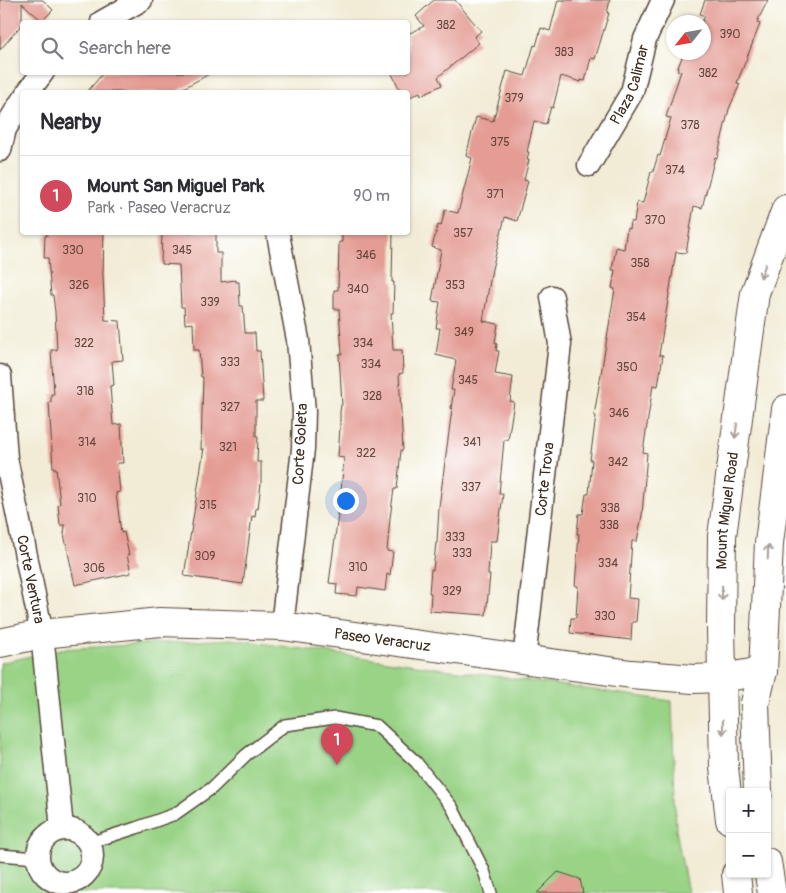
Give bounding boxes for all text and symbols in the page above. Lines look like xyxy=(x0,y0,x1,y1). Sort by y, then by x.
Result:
north arrow xyxy=(666,15,711,60)
house number: 382 xyxy=(436,18,456,33)
search box xyxy=(20,20,410,75)
house number: 390 xyxy=(719,27,741,42)
icon: search xyxy=(38,34,66,62)
text: Search here xyxy=(78,36,171,60)
street label: Plaza Calimar xyxy=(606,42,653,128)
house number: 383 xyxy=(554,45,574,60)
house number: 382 xyxy=(698,66,718,81)
house number: 379 xyxy=(504,91,524,106)
text: Nearby xyxy=(40,109,101,136)
house number: 378 xyxy=(680,118,700,133)
house number: 375 xyxy=(490,135,510,150)
house number: 374 xyxy=(665,163,685,178)
text: Mount San Miguel Park xyxy=(87,174,264,198)
text: 1 xyxy=(53,186,59,206)
text: 90 m xyxy=(353,186,390,206)
house number: 371 xyxy=(486,187,504,202)
text: Park · Paseo Veracruz xyxy=(87,198,231,218)
house number: 370 xyxy=(644,213,666,228)
house number: 357 xyxy=(453,226,473,241)
house number: 330 xyxy=(62,243,84,258)
house number: 345 xyxy=(172,243,192,258)
house number: 346 xyxy=(356,248,376,263)
house number: 358 xyxy=(630,256,650,271)
one-way arrow xyxy=(758,263,767,278)
house number: 326 xyxy=(69,278,89,293)
house number: 353 xyxy=(445,278,465,293)
house number: 340 xyxy=(347,282,369,297)
house number: 339 xyxy=(200,295,220,310)
house number: 354 xyxy=(626,310,646,325)
house number: 349 xyxy=(454,325,474,340)
house number: 322 xyxy=(74,336,94,351)
house number: 334 xyxy=(353,336,373,351)
house number: 333 xyxy=(220,355,240,370)
house number: 334 xyxy=(361,357,381,372)
house number: 350 xyxy=(616,360,638,375)
house number: 345 xyxy=(458,373,478,388)
house number: 318 xyxy=(76,384,94,399)
house number: 328 xyxy=(362,389,382,404)
house number: 327 xyxy=(220,400,241,415)
street label: Corte Goleta xyxy=(289,403,312,485)
house number: 346 xyxy=(609,406,629,421)
one-way arrow xyxy=(731,423,741,439)
house number: 314 xyxy=(78,435,96,450)
house number: 341 xyxy=(463,435,481,450)
house number: 321 xyxy=(219,440,237,455)
street label: Corte Trova xyxy=(531,441,559,517)
house number: 322 xyxy=(356,446,376,461)
street label: Mount Miguel Road xyxy=(713,451,743,569)
house number: 342 xyxy=(608,455,628,470)
house number: 337 xyxy=(461,480,482,495)
your location xyxy=(333,488,359,514)
house number: 310 xyxy=(77,491,97,506)
house number: 315 xyxy=(199,498,217,513)
house number: 338 xyxy=(600,501,620,516)
house number: 338 xyxy=(599,518,619,533)
house number: 333 xyxy=(445,530,465,545)
street label: Corte Ventura xyxy=(12,533,49,625)
one-way arrow xyxy=(764,544,773,560)
house number: 333 xyxy=(452,546,472,561)
house number: 309 xyxy=(194,549,216,564)
house number: 334 xyxy=(598,556,618,571)
house number: 310 xyxy=(348,560,368,575)
house number: 306 xyxy=(83,561,105,576)
house number: 329 xyxy=(442,584,462,599)
one-way arrow xyxy=(717,584,727,600)
house number: 330 xyxy=(594,609,616,624)
street label: Paseo Veracruz xyxy=(333,624,432,656)
one-way arrow xyxy=(718,718,728,735)
pin: 1 xyxy=(321,724,353,765)
map controls xyxy=(726,788,771,878)
button: + xyxy=(726,788,771,833)
button: − xyxy=(726,833,771,878)

